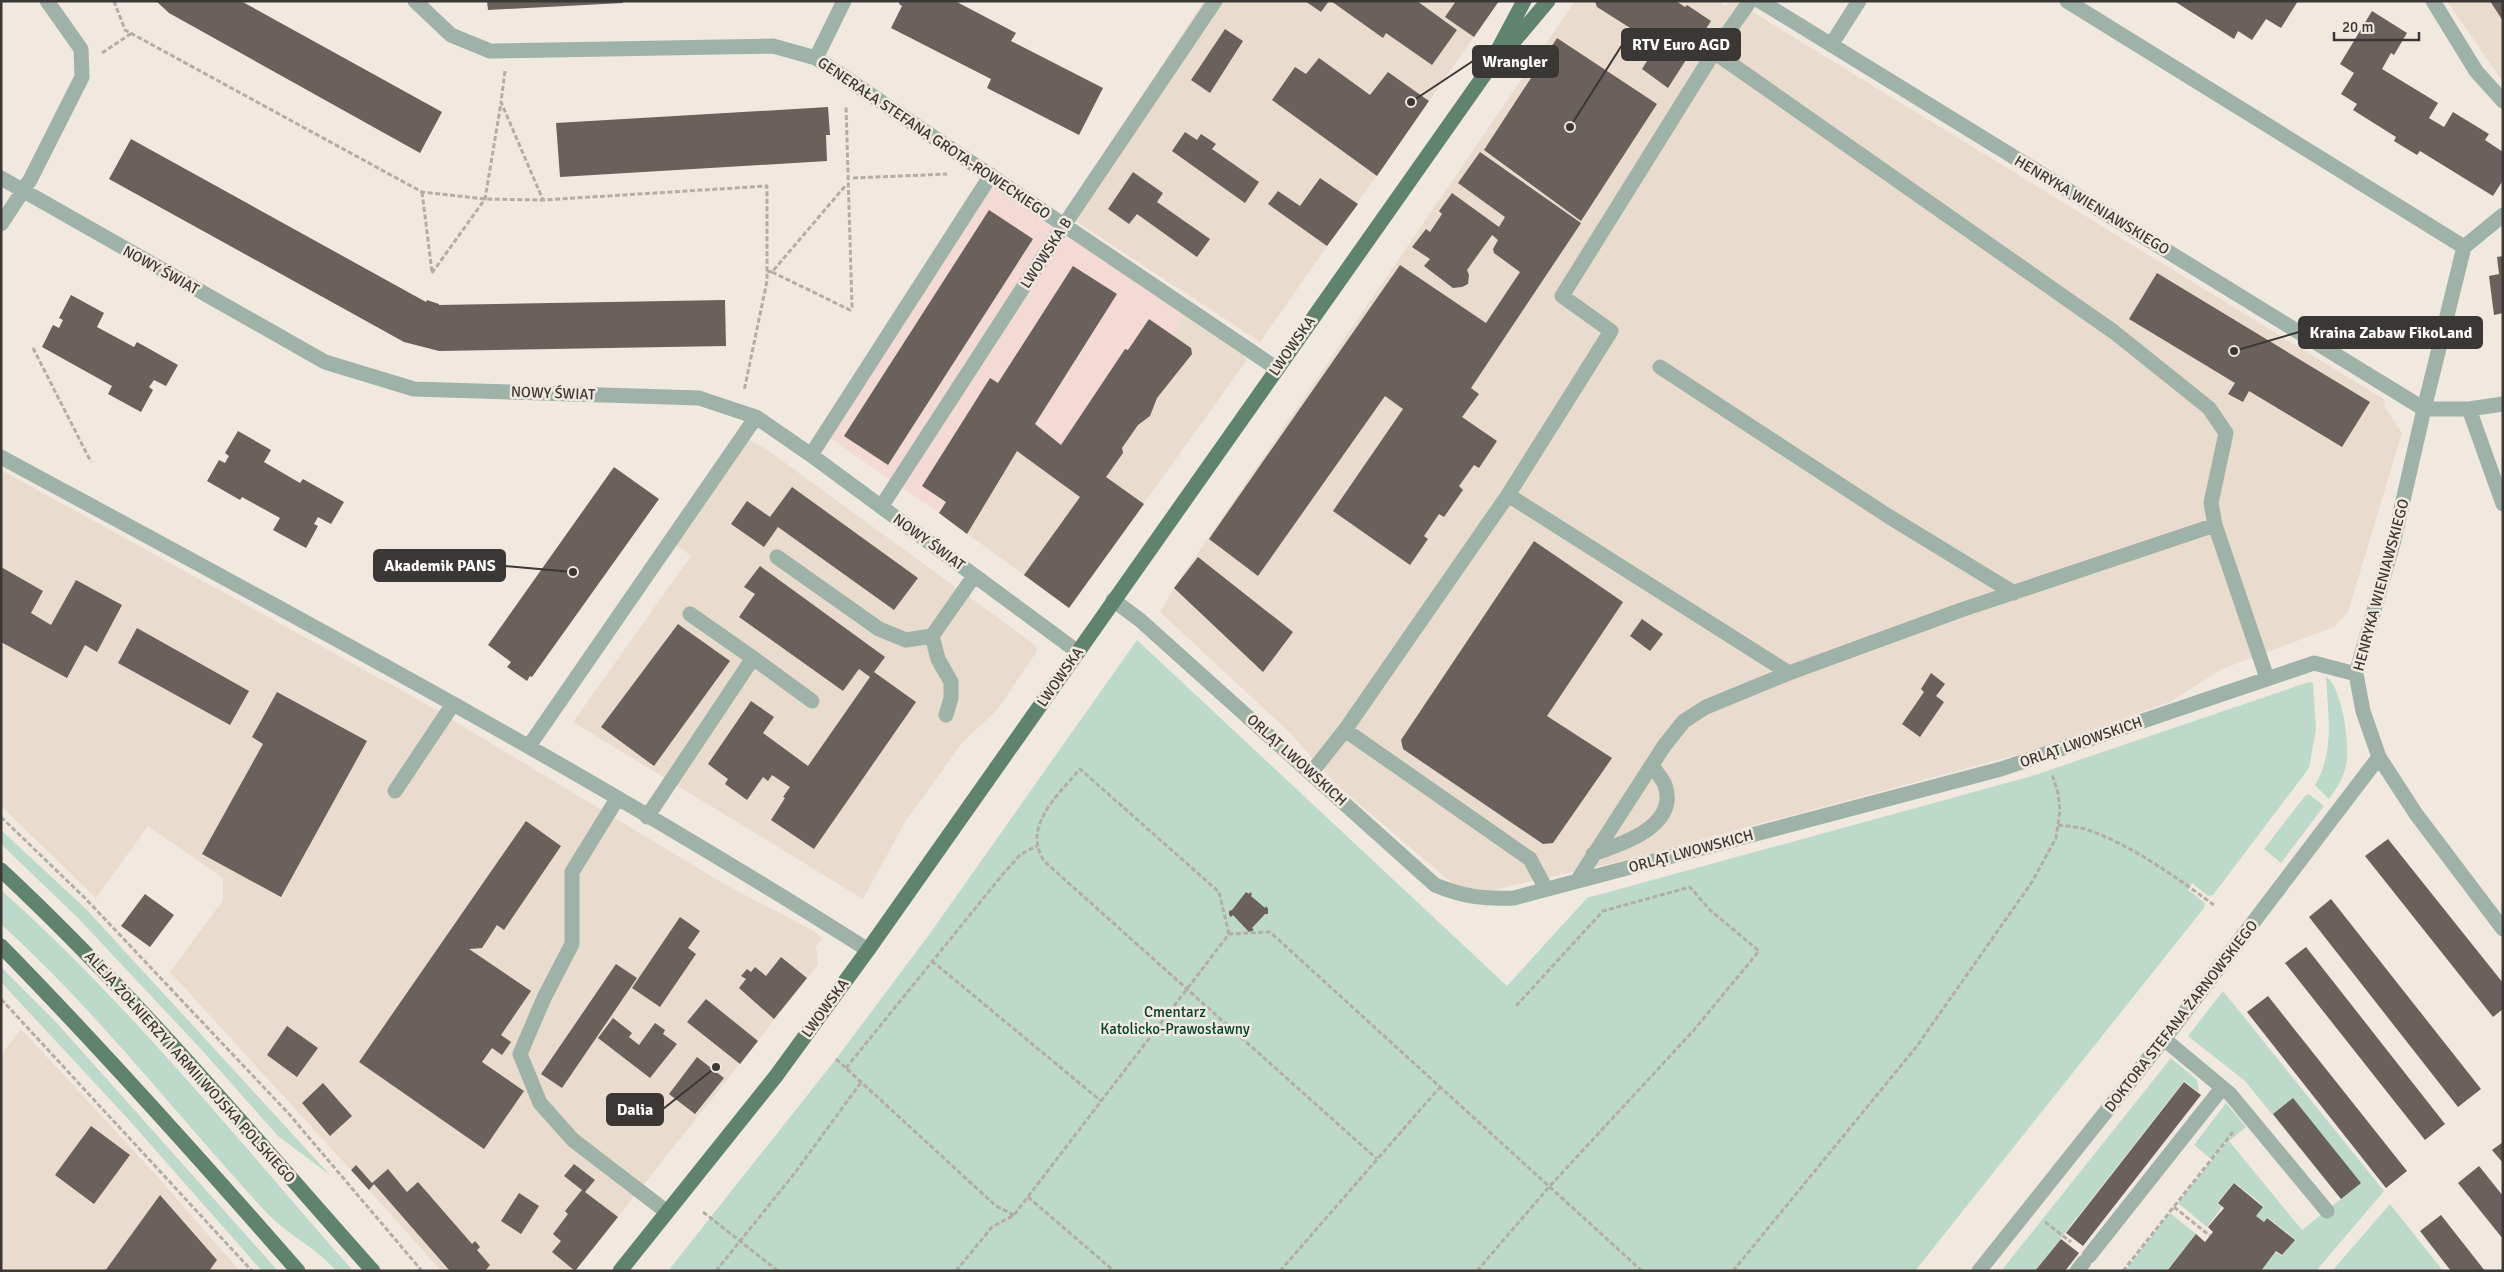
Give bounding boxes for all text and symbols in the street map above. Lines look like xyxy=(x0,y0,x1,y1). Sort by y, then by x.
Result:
scale bar xyxy=(2334,10,2419,42)
text: 20 m xyxy=(2342,18,2373,36)
callout: RTV Euro AGD xyxy=(1622,29,1740,60)
text: RTV Euro AGD xyxy=(1632,35,1730,55)
callout: Wrangler xyxy=(1473,46,1558,77)
text: Wrangler xyxy=(1482,52,1548,72)
street label: GENERAŁA STEFANA GROTA-ROWECKIEGO xyxy=(814,53,1054,223)
street label: HENRYKA WIENIAWSKIEGO xyxy=(2011,152,2173,258)
street label: LWOWSKA B xyxy=(1016,214,1076,292)
street label: NOWY ŚWIAT xyxy=(120,241,203,299)
street label: LWOWSKA xyxy=(1265,313,1319,379)
callout: Kraina Zabaw FikoLand xyxy=(2299,317,2482,348)
text: Kraina Zabaw FikoLand xyxy=(2310,323,2473,343)
street label: NOWY ŚWIAT xyxy=(511,382,596,403)
street label: HENRYKA WIENIAWSKIEGO xyxy=(2349,497,2413,673)
street label: NOWY ŚWIAT xyxy=(890,509,970,574)
callout: Akademik PANS xyxy=(374,550,505,581)
text: Akademik PANS xyxy=(384,556,496,576)
street label: LWOWSKA xyxy=(1033,644,1087,710)
street label: ORLĄT LWOWSKICH xyxy=(1243,710,1351,810)
street label: ORLĄT LWOWSKICH xyxy=(2017,713,2145,771)
street label: ORLĄT LWOWSKICH xyxy=(1627,826,1755,876)
street label: DOKTORA STEFANA ŻARNOWSKIEGO xyxy=(2101,917,2261,1115)
street label: ALEJA ŻOŁNIERZY I ARMII WOJSKA POLSKIEGO xyxy=(81,947,299,1187)
street label: LWOWSKA xyxy=(798,975,852,1041)
park label: Cmentarz Katolicko-Prawosławny xyxy=(1100,1003,1250,1038)
callout: Dalia xyxy=(607,1094,663,1125)
text: Dalia xyxy=(617,1100,653,1120)

